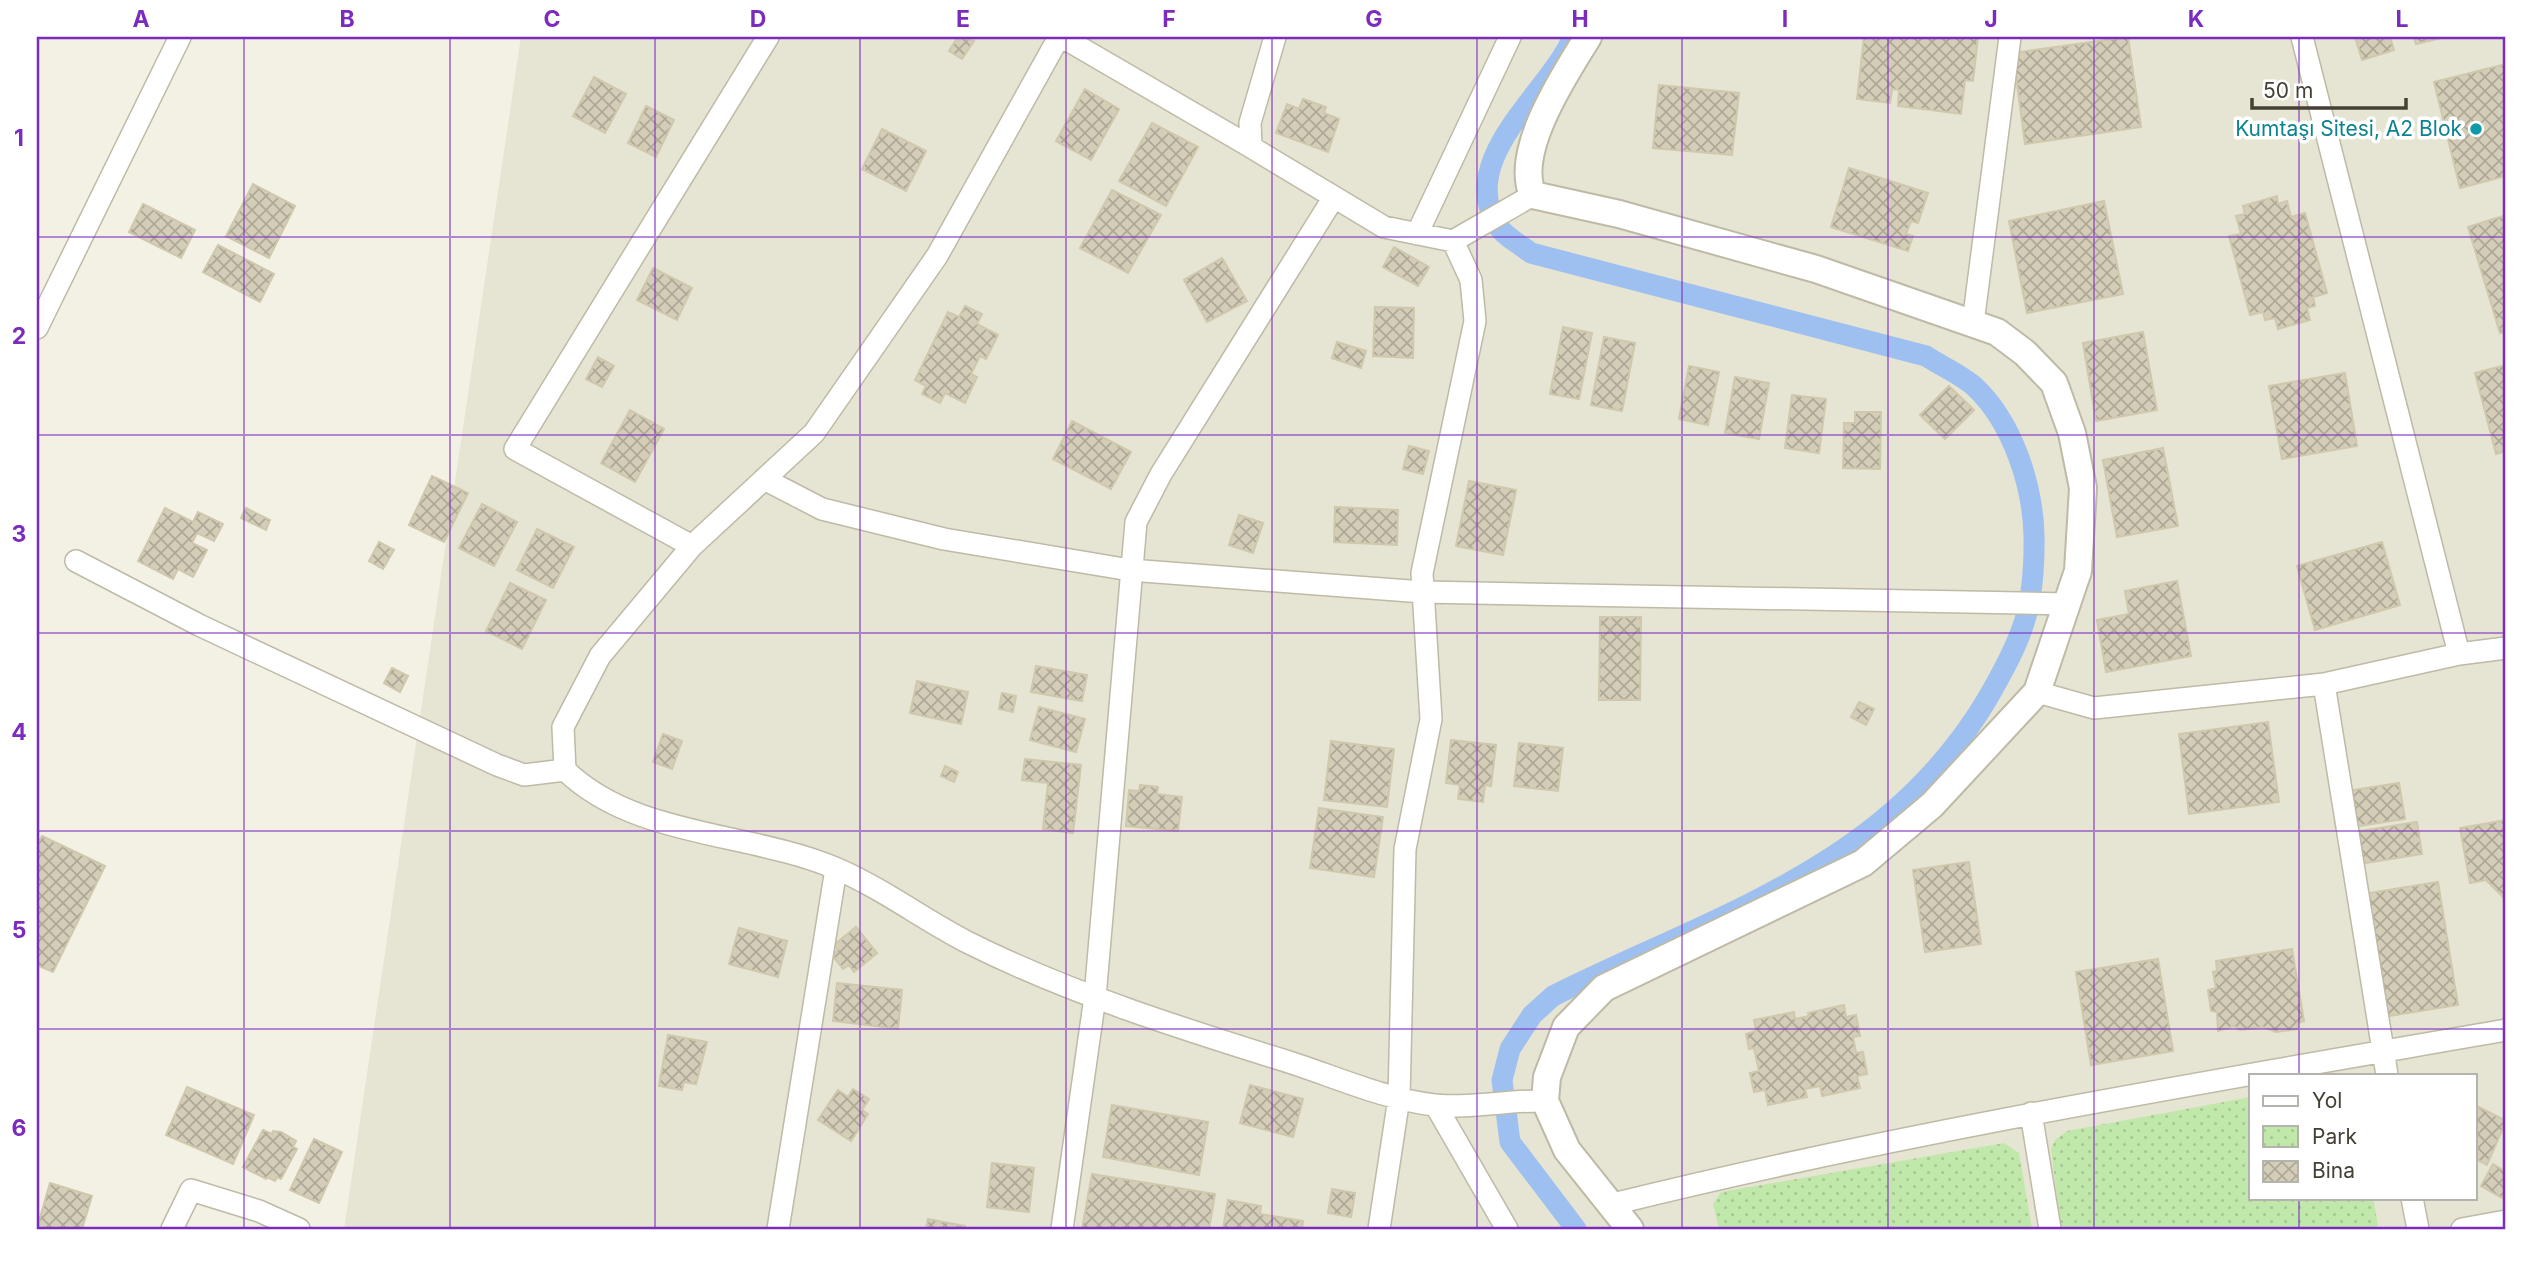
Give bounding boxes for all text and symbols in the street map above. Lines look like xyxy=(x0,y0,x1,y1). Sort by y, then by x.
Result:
text: A xyxy=(132,5,150,33)
text: B xyxy=(339,5,355,33)
text: C xyxy=(543,5,561,33)
text: D xyxy=(750,5,766,33)
text: E xyxy=(956,5,970,33)
text: F xyxy=(1162,5,1176,33)
text: G xyxy=(1365,5,1383,33)
text: H xyxy=(1571,5,1589,33)
text: I xyxy=(1782,5,1788,33)
text: J xyxy=(1984,5,1998,33)
text: K xyxy=(2188,5,2204,33)
text: L xyxy=(2395,5,2409,33)
scale bar xyxy=(2252,66,2406,110)
text: 50 m xyxy=(2263,78,2313,103)
place label: Kumtaşı Sitesi, A2 Blok xyxy=(2235,116,2462,141)
marker: Kumtaşı Sitesi, A2 Blok xyxy=(2468,121,2484,137)
text: 1 xyxy=(14,124,24,152)
text: 2 xyxy=(12,322,26,350)
text: 3 xyxy=(12,520,26,548)
text: 4 xyxy=(11,718,27,746)
text: 5 xyxy=(12,916,26,944)
legend xyxy=(2249,1074,2476,1200)
text: Yol xyxy=(2312,1088,2342,1113)
text: 6 xyxy=(12,1114,26,1142)
text: Park xyxy=(2312,1124,2357,1149)
text: Bina xyxy=(2312,1158,2355,1183)

